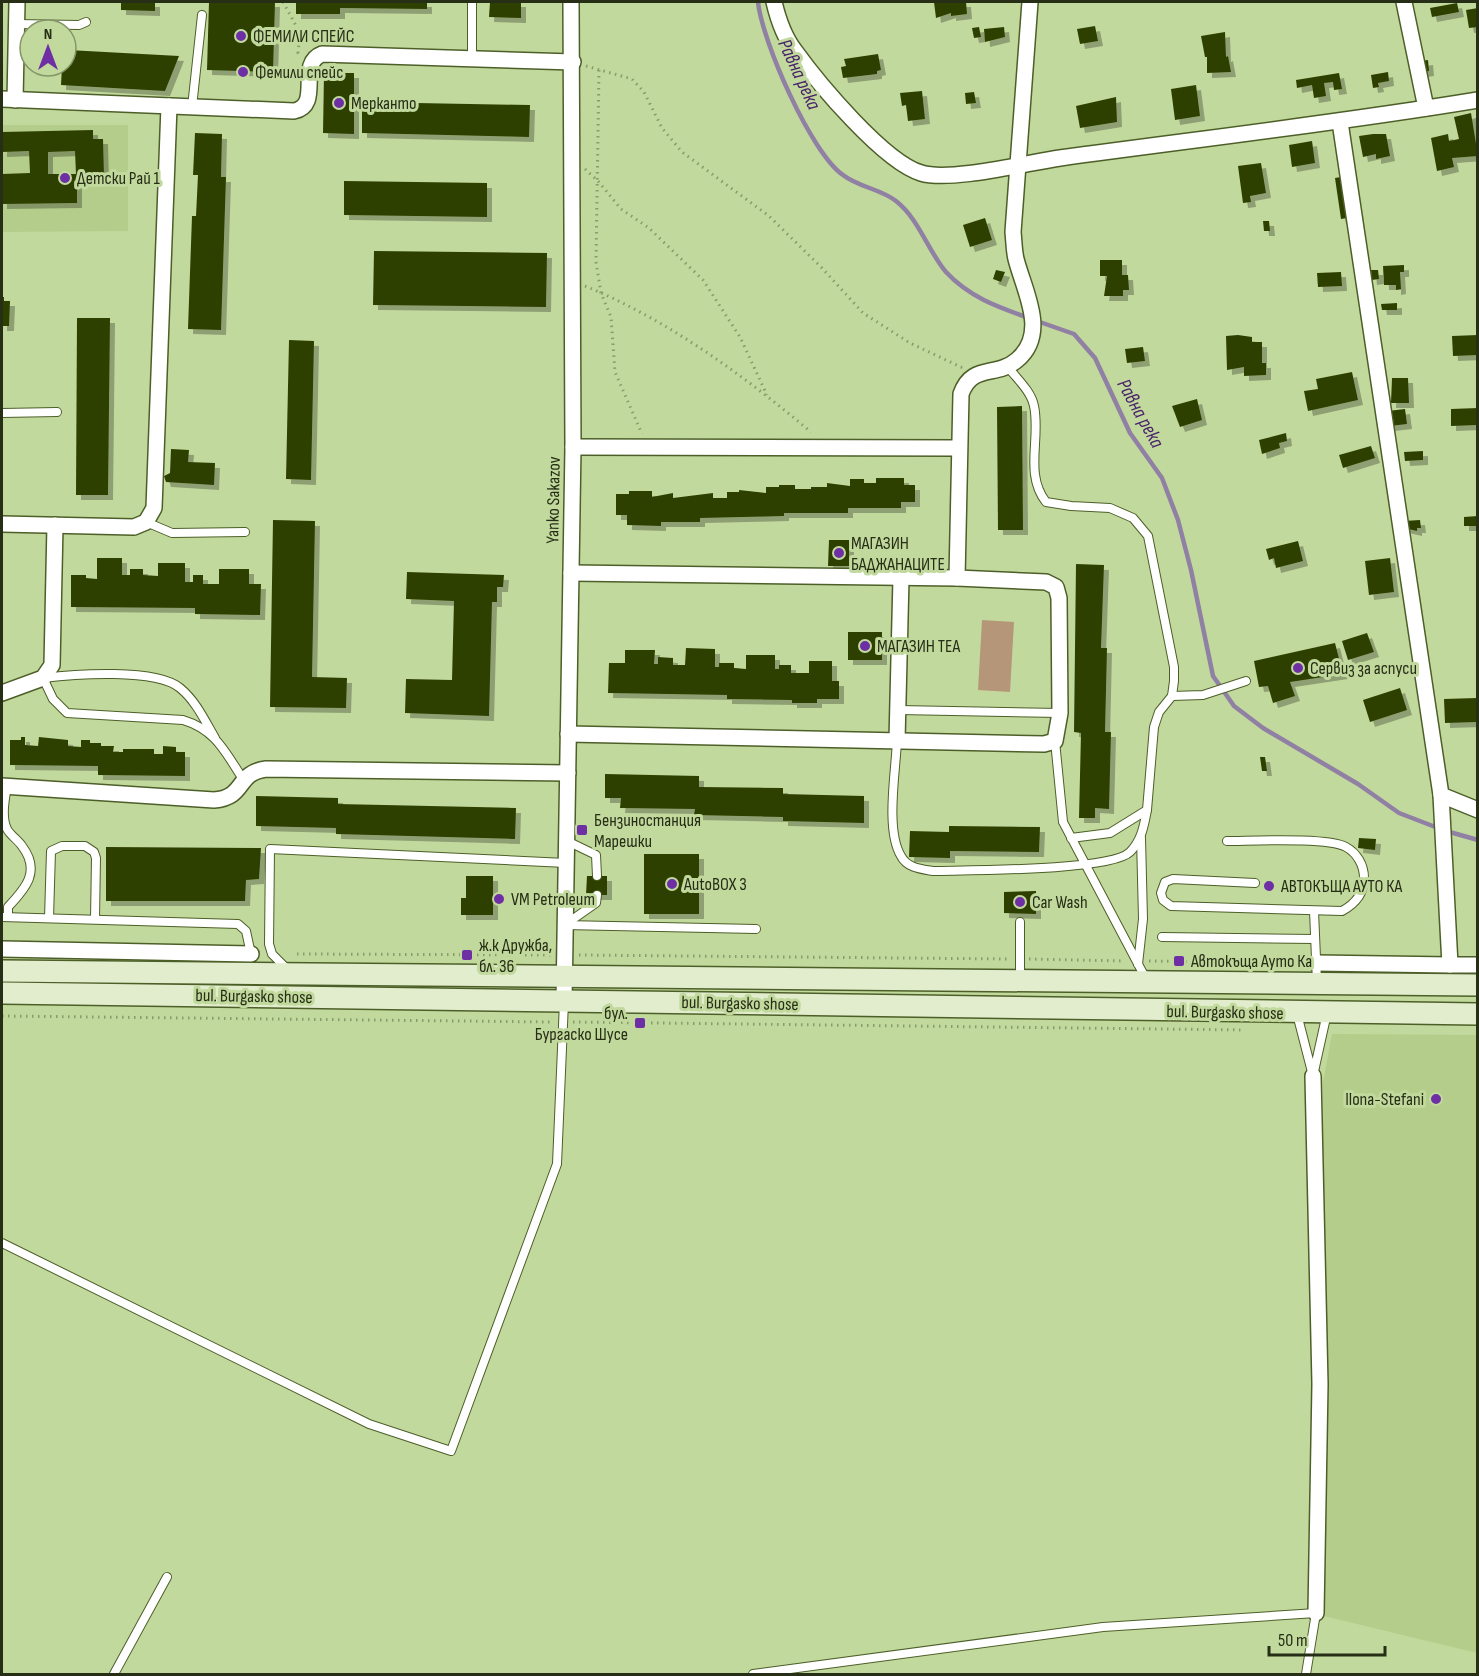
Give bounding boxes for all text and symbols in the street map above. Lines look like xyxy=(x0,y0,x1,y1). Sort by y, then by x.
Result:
north arrow xyxy=(18,18,78,78)
text: N xyxy=(44,25,52,44)
place label: ФЕМИЛИ СПЕЙС xyxy=(253,26,354,47)
marker: ФЕМИЛИ СПЕЙС xyxy=(234,29,248,43)
water label: Равна река xyxy=(772,35,826,114)
place label: Фемили спейс xyxy=(255,62,343,83)
marker: Фемили спейс xyxy=(236,65,250,79)
place label: Мерканто xyxy=(351,93,417,114)
marker: Мерканто xyxy=(332,96,346,110)
place label: Детски Рай 1 xyxy=(77,168,161,189)
marker: Детски Рай 1 xyxy=(58,171,72,185)
water label: Равна река xyxy=(1111,375,1169,452)
street label: Yanko Sakazov xyxy=(542,456,565,544)
place label: МАГАЗИН БАДЖАНАЦИТЕ xyxy=(851,533,945,575)
marker: МАГАЗИН БАДЖАНАЦИТЕ xyxy=(832,546,846,560)
place label: МАГАЗИН ТЕА xyxy=(877,636,960,657)
marker: МАГАЗИН ТЕА xyxy=(858,639,872,653)
place label: Сервиз за аспуси xyxy=(1310,658,1417,679)
marker: Сервиз за аспуси xyxy=(1291,661,1305,675)
place label: Бензиностанция Марешки xyxy=(594,810,701,852)
marker: Бензиностанция Марешки xyxy=(575,823,589,837)
place label: AutoBOX 3 xyxy=(683,874,747,895)
place label: АВТОКЪЩА АУТО КА xyxy=(1280,876,1403,897)
marker: AutoBOX 3 xyxy=(665,877,679,891)
marker: АВТОКЪЩА АУТО КА xyxy=(1262,879,1276,893)
place label: VM Petroleum xyxy=(511,889,595,910)
marker: VM Petroleum xyxy=(492,892,506,906)
place label: Car Wash xyxy=(1032,892,1088,913)
marker: Car Wash xyxy=(1013,895,1027,909)
place label: ж.к Дружба, бл. 36 xyxy=(479,935,552,977)
marker: ж.к Дружба, бл. 36 xyxy=(460,948,474,962)
place label: Автокъща Ауто Ка xyxy=(1190,951,1312,972)
marker: Автокъща Ауто Ка xyxy=(1172,954,1186,968)
street label: bul. Burgasko shose xyxy=(195,985,313,1008)
street label: bul. Burgasko shose xyxy=(681,992,799,1015)
street label: bul. Burgasko shose xyxy=(1166,1001,1284,1024)
place label: бул. Бургаско Шусе xyxy=(535,1003,628,1045)
marker: бул. Бургаско Шусе xyxy=(633,1016,647,1030)
place label: Ilona-Stefani xyxy=(1345,1089,1424,1110)
marker: Ilona-Stefani xyxy=(1429,1092,1443,1106)
scale bar xyxy=(1269,1619,1384,1657)
text: 50 m xyxy=(1278,1630,1308,1651)

